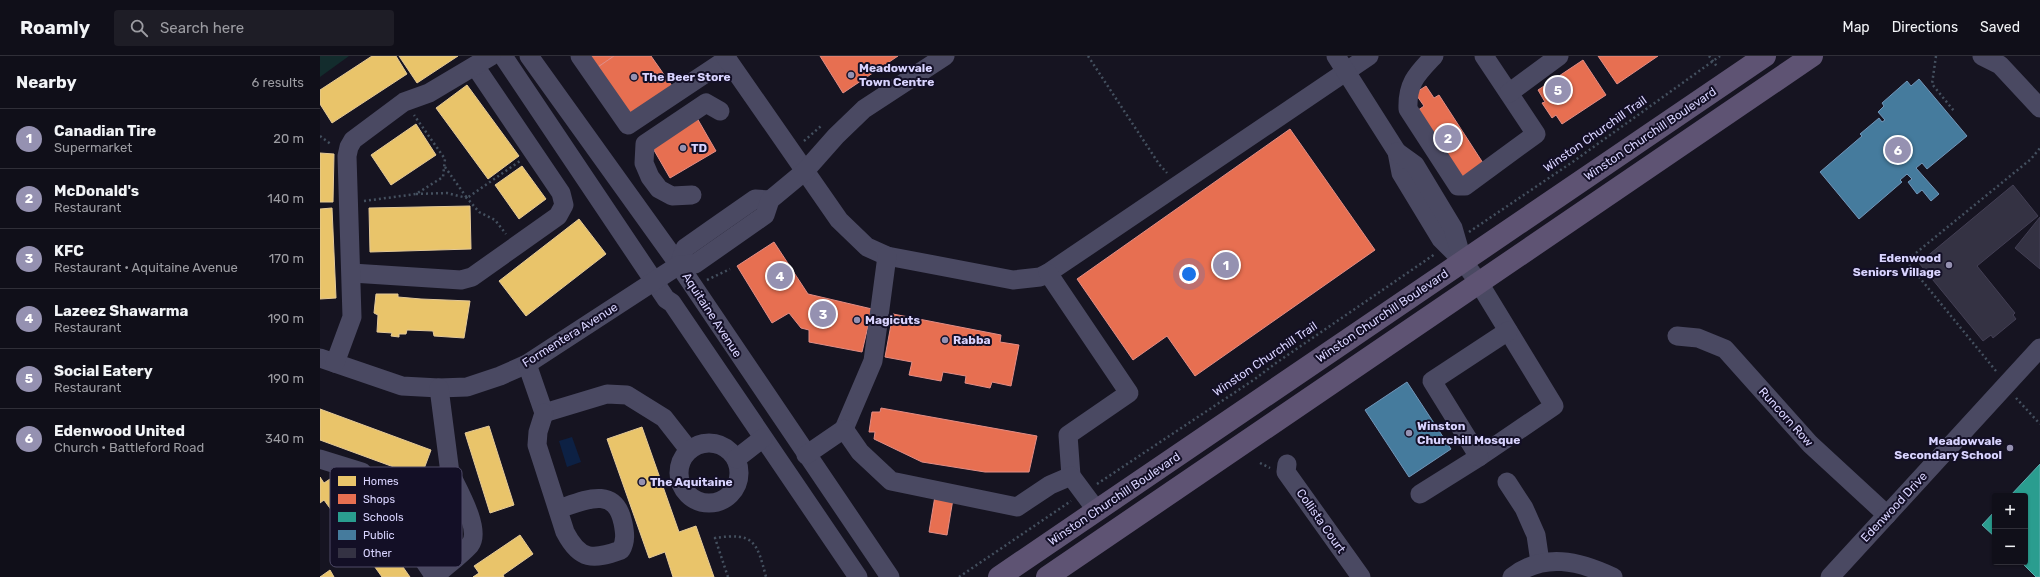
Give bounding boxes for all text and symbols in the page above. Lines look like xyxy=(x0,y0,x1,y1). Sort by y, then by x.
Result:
search box xyxy=(114,10,394,46)
text: Roamly xyxy=(20,16,90,39)
icon: search xyxy=(128,17,150,39)
text: Search here xyxy=(160,19,244,37)
text: Map xyxy=(1843,19,1870,36)
text: Directions xyxy=(1892,19,1958,36)
text: Saved xyxy=(1980,19,2020,36)
place label: Meadowvale Town Centre xyxy=(859,61,934,89)
place label: The Beer Store xyxy=(642,70,731,84)
marker: Meadowvale Town Centre xyxy=(846,70,856,80)
text: Nearby xyxy=(16,72,77,92)
marker: The Beer Store xyxy=(629,72,639,82)
text: 6 results xyxy=(252,75,304,90)
pin: 5 xyxy=(1545,75,1571,105)
street label: Winston Churchill Boulevard xyxy=(1581,84,1719,184)
street label: Winston Churchill Trail xyxy=(1541,93,1649,175)
text: Canadian Tire xyxy=(54,122,156,140)
pin: 2 xyxy=(1435,123,1461,153)
text: 1 xyxy=(26,131,32,146)
text: 20 m xyxy=(273,131,304,146)
pin: 6 xyxy=(1885,135,1911,165)
text: Supermarket xyxy=(54,140,132,155)
place label: TD xyxy=(691,141,708,155)
marker: TD xyxy=(678,143,688,153)
text: McDonald's xyxy=(54,182,139,200)
text: 2 xyxy=(25,191,33,206)
text: 140 m xyxy=(267,191,304,206)
text: Restaurant xyxy=(54,200,121,215)
text: KFC xyxy=(54,242,84,260)
pin: 1 xyxy=(1213,250,1239,280)
text: 3 xyxy=(25,251,33,266)
text: 170 m xyxy=(269,251,304,266)
place label: Edenwood Seniors Village xyxy=(1853,251,1941,279)
text: Restaurant · Aquitaine Avenue xyxy=(54,260,238,275)
marker: Edenwood Seniors Village xyxy=(1944,260,1954,270)
pin: 4 xyxy=(767,261,793,291)
your location xyxy=(1179,264,1199,284)
street label: Winston Churchill Boulevard xyxy=(1313,266,1451,366)
street label: Aquitaine Avenue xyxy=(679,270,745,360)
pin: 3 xyxy=(810,299,836,329)
street label: Formentera Avenue xyxy=(520,300,621,370)
text: Lazeez Shawarma xyxy=(54,302,188,320)
text: 4 xyxy=(25,311,33,326)
text: 190 m xyxy=(268,311,304,326)
place label: Magicuts xyxy=(865,313,920,327)
marker: Magicuts xyxy=(852,315,862,325)
street label: Winston Churchill Trail xyxy=(1210,319,1320,399)
text: Restaurant xyxy=(54,320,121,335)
place label: Rabba xyxy=(953,333,991,347)
marker: Rabba xyxy=(940,335,950,345)
text: Social Eatery xyxy=(54,362,153,380)
text: 5 xyxy=(25,371,33,386)
text: 190 m xyxy=(268,371,304,386)
text: Restaurant xyxy=(54,380,121,395)
street label: Runcorn Row xyxy=(1756,385,1816,450)
place label: Winston Churchill Mosque xyxy=(1417,419,1520,447)
text: Edenwood United xyxy=(54,422,185,440)
marker: Winston Churchill Mosque xyxy=(1404,428,1414,438)
text: 6 xyxy=(25,431,33,446)
text: 340 m xyxy=(265,431,304,446)
place label: Meadowvale Secondary School xyxy=(1894,434,2002,462)
text: Church · Battleford Road xyxy=(54,440,204,455)
marker: Meadowvale Secondary School xyxy=(2005,443,2015,453)
street label: Winston Churchill Boulevard xyxy=(1045,449,1183,549)
legend xyxy=(330,467,462,567)
street label: Edenwood Drive xyxy=(1858,469,1930,545)
text: Homes xyxy=(363,475,399,488)
place label: The Aquitaine xyxy=(650,475,733,489)
marker: The Aquitaine xyxy=(637,477,647,487)
street label: Collista Court xyxy=(1294,486,1349,556)
text: Shops xyxy=(363,493,395,506)
map controls xyxy=(1992,493,2028,565)
button: + xyxy=(1992,493,2028,529)
text: Schools xyxy=(363,511,404,524)
text: Public xyxy=(363,529,395,542)
button: − xyxy=(1992,529,2028,565)
text: Other xyxy=(363,547,393,560)

